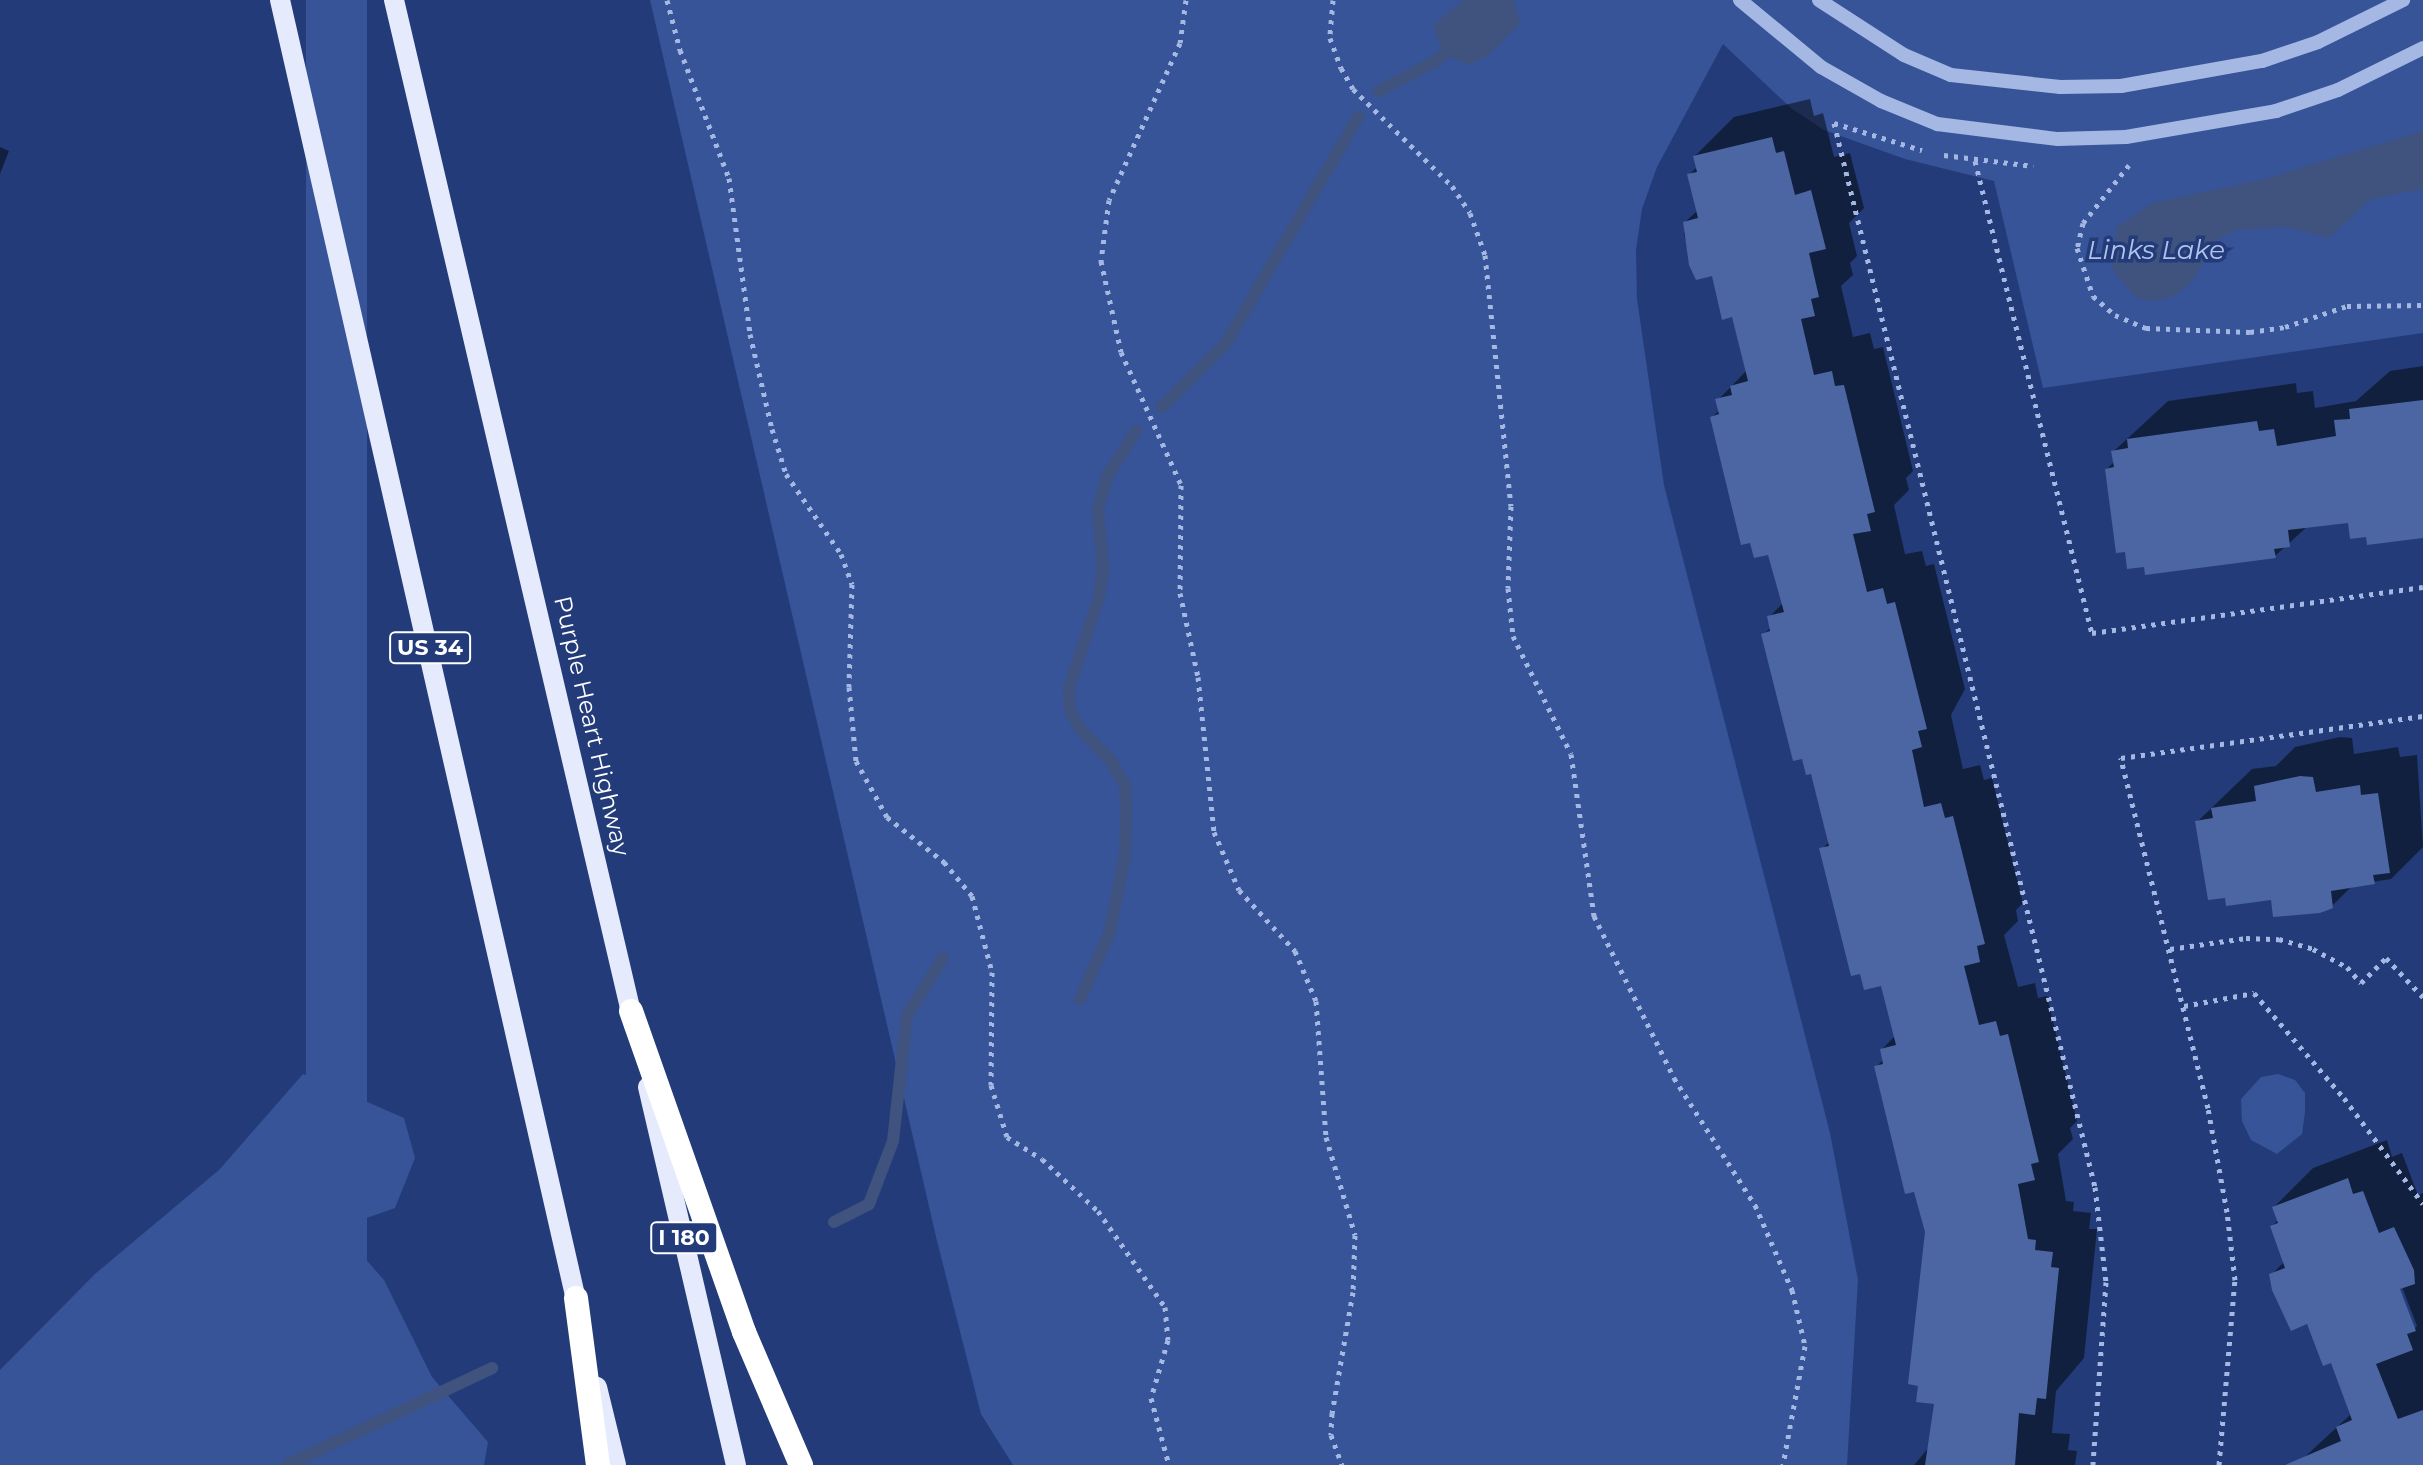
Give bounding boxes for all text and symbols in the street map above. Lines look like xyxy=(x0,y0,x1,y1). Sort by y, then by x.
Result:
water label: Links Lake xyxy=(2087,235,2225,267)
street label: Purple Heart Highway xyxy=(548,593,636,859)
road number: US 34 xyxy=(388,630,472,666)
road number: I 180 xyxy=(650,1220,718,1256)

